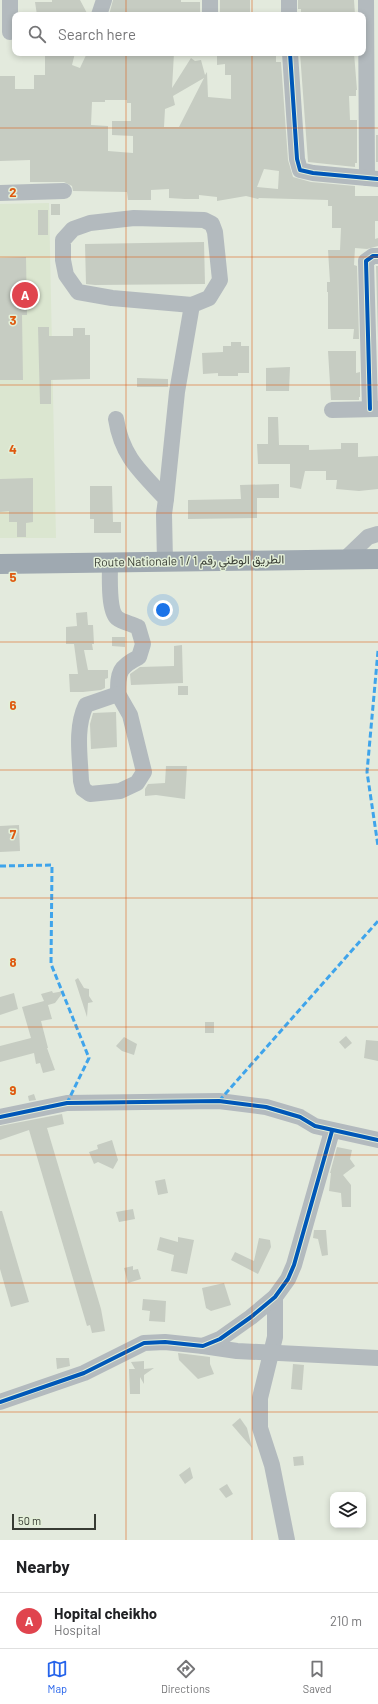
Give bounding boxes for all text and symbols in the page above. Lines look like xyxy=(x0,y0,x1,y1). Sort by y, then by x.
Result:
search box xyxy=(12,12,366,56)
icon: search xyxy=(26,23,48,45)
text: Search here xyxy=(58,25,136,43)
text: 2 xyxy=(9,184,17,200)
pin: A xyxy=(12,280,38,310)
text: 3 xyxy=(9,312,17,328)
text: 4 xyxy=(9,441,17,457)
street label: Route Nationale 1 / الطريق الوطني رقم 1 xyxy=(94,551,284,573)
text: 5 xyxy=(9,569,17,585)
your location xyxy=(153,600,173,620)
text: 6 xyxy=(10,697,17,713)
text: 7 xyxy=(10,826,17,842)
text: 8 xyxy=(9,954,17,970)
text: 9 xyxy=(10,1082,17,1098)
map controls xyxy=(330,1492,366,1528)
button: layers xyxy=(330,1492,366,1528)
scale bar xyxy=(12,1512,96,1531)
text: 50 m xyxy=(18,1514,41,1527)
text: Nearby xyxy=(16,1556,70,1576)
text: Hopital cheikho xyxy=(54,1604,157,1622)
text: A xyxy=(25,1613,33,1629)
text: 210 m xyxy=(330,1613,362,1629)
text: Hospital xyxy=(54,1622,101,1638)
tab: Map xyxy=(46,1658,68,1695)
tab: Directions xyxy=(161,1658,210,1695)
tab: Saved xyxy=(303,1658,332,1695)

